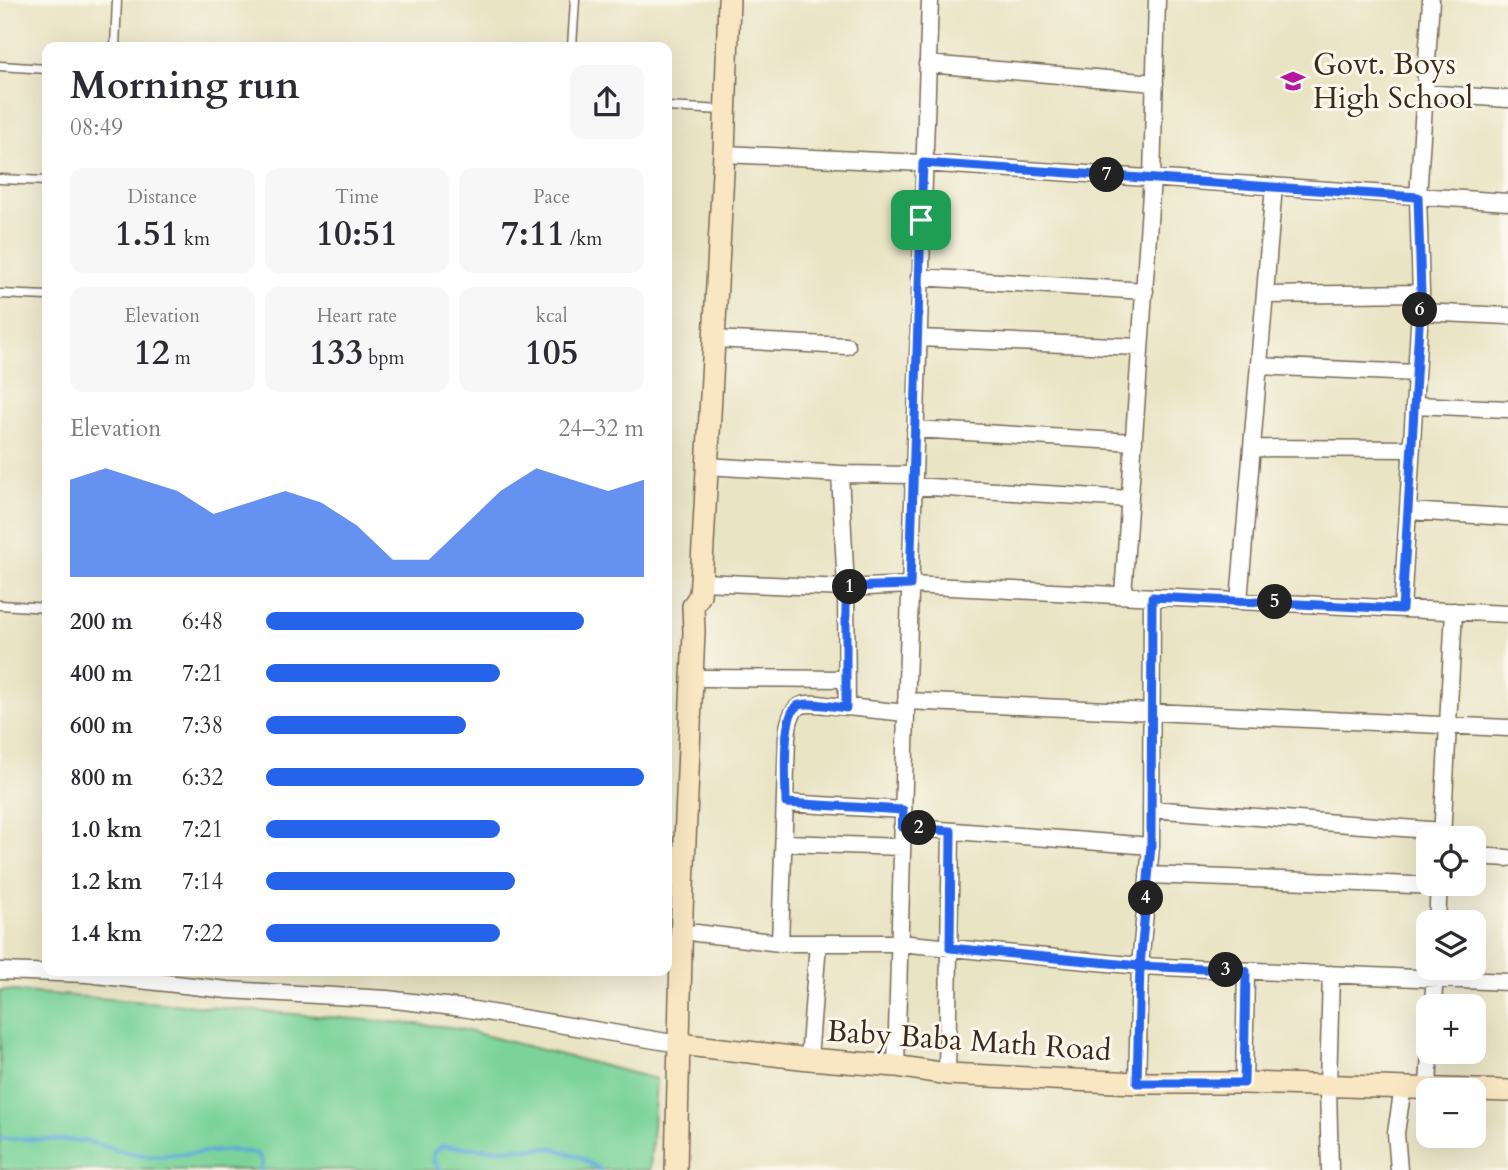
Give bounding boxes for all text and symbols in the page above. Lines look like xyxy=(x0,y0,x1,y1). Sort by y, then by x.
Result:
place label: Govt. Boys High School xyxy=(1313,44,1473,119)
text: Morning run xyxy=(70,60,300,112)
button: share xyxy=(570,65,644,139)
school or university icon: Govt. Boys High School xyxy=(1279,67,1307,95)
text: 08:49 xyxy=(70,112,123,143)
pin: 7 xyxy=(1090,158,1124,192)
text: 7 xyxy=(1102,161,1111,187)
text: Distance xyxy=(128,184,197,210)
text: Time xyxy=(335,184,379,210)
text: Pace xyxy=(533,184,570,210)
pin xyxy=(891,190,951,250)
icon: arrive xyxy=(902,201,940,239)
text: 1.51 xyxy=(115,210,179,258)
text: 10:51 xyxy=(316,210,398,258)
text: 7:11 xyxy=(501,210,565,258)
text: km xyxy=(179,226,210,252)
text: /km xyxy=(565,226,602,252)
pin: 6 xyxy=(1402,292,1438,328)
text: 6 xyxy=(1415,296,1424,322)
text: Elevation xyxy=(125,303,200,329)
text: Heart rate xyxy=(317,303,397,329)
text: kcal xyxy=(536,303,568,329)
text: 12 xyxy=(134,329,170,377)
text: 133 xyxy=(309,329,363,377)
text: 105 xyxy=(525,329,579,377)
text: m xyxy=(170,345,191,371)
text: bpm xyxy=(363,345,405,371)
text: Elevation xyxy=(70,413,161,444)
text: 24–32 m xyxy=(559,413,644,444)
pin: 1 xyxy=(832,570,868,604)
text: 1 xyxy=(845,573,854,599)
pin: 5 xyxy=(1258,584,1292,620)
text: 5 xyxy=(1270,588,1279,614)
text: 200 m xyxy=(70,606,133,637)
text: 6:48 xyxy=(182,606,223,637)
text: 400 m xyxy=(70,658,133,689)
text: 7:21 xyxy=(182,658,223,689)
text: 600 m xyxy=(70,710,133,741)
text: 7:38 xyxy=(182,710,223,741)
text: 800 m xyxy=(70,762,133,793)
text: 6:32 xyxy=(182,762,223,793)
pin: 2 xyxy=(902,810,936,846)
text: 1.0 km xyxy=(70,814,142,845)
text: 7:21 xyxy=(182,814,223,845)
text: 2 xyxy=(914,814,923,840)
map controls xyxy=(1416,826,1486,1148)
button: locate xyxy=(1416,826,1486,896)
text: 1.2 km xyxy=(70,866,142,897)
text: 7:14 xyxy=(182,866,223,897)
pin: 4 xyxy=(1128,880,1164,916)
text: 4 xyxy=(1141,884,1150,910)
button: layers xyxy=(1416,910,1486,980)
text: 1.4 km xyxy=(70,918,142,949)
text: 7:22 xyxy=(182,918,223,949)
pin: 3 xyxy=(1208,953,1244,988)
text: 3 xyxy=(1221,956,1230,982)
button: + xyxy=(1416,994,1486,1064)
street label: Baby Baba Math Road xyxy=(825,1011,1113,1071)
button: − xyxy=(1416,1078,1486,1148)

